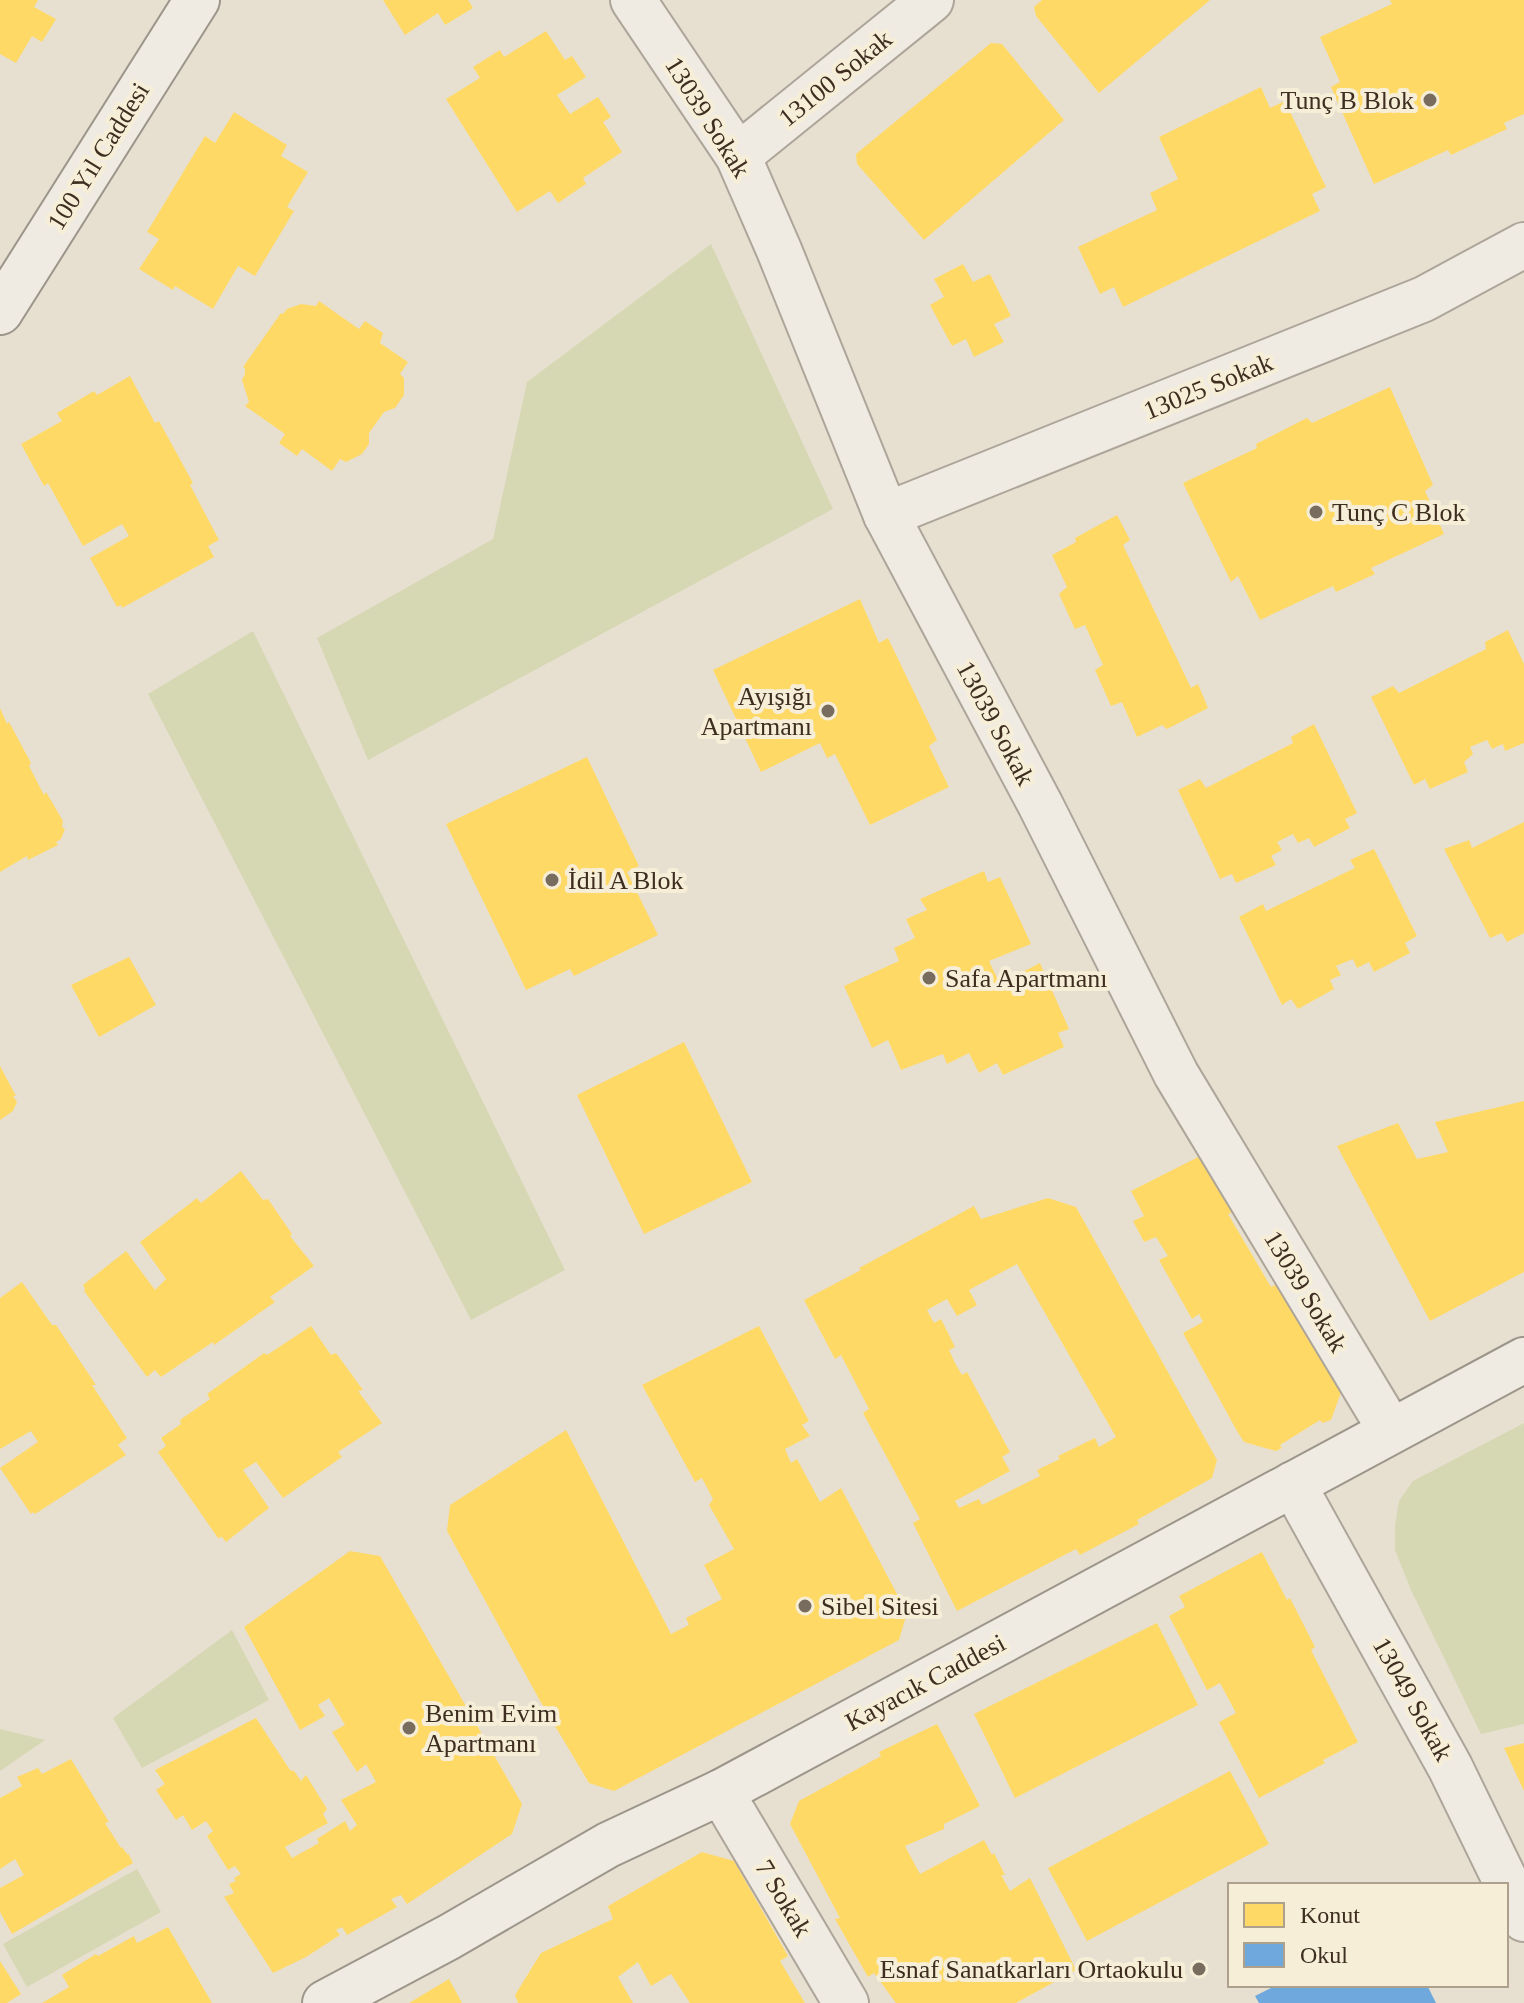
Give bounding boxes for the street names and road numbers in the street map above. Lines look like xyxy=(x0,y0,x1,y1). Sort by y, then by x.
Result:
street label: 13100 Sokak xyxy=(773,24,897,133)
street label: 13039 Sokak xyxy=(659,52,756,183)
street label: 100 Yıl Caddesi xyxy=(42,77,155,235)
street label: 13025 Sokak xyxy=(1139,347,1277,425)
street label: 13039 Sokak xyxy=(951,656,1040,790)
street label: 13039 Sokak xyxy=(1258,1225,1353,1357)
street label: Kayacık Caddesi xyxy=(840,1628,1010,1737)
street label: 13049 Sokak xyxy=(1367,1633,1458,1766)
street label: 7 Sokak xyxy=(749,1855,818,1942)

